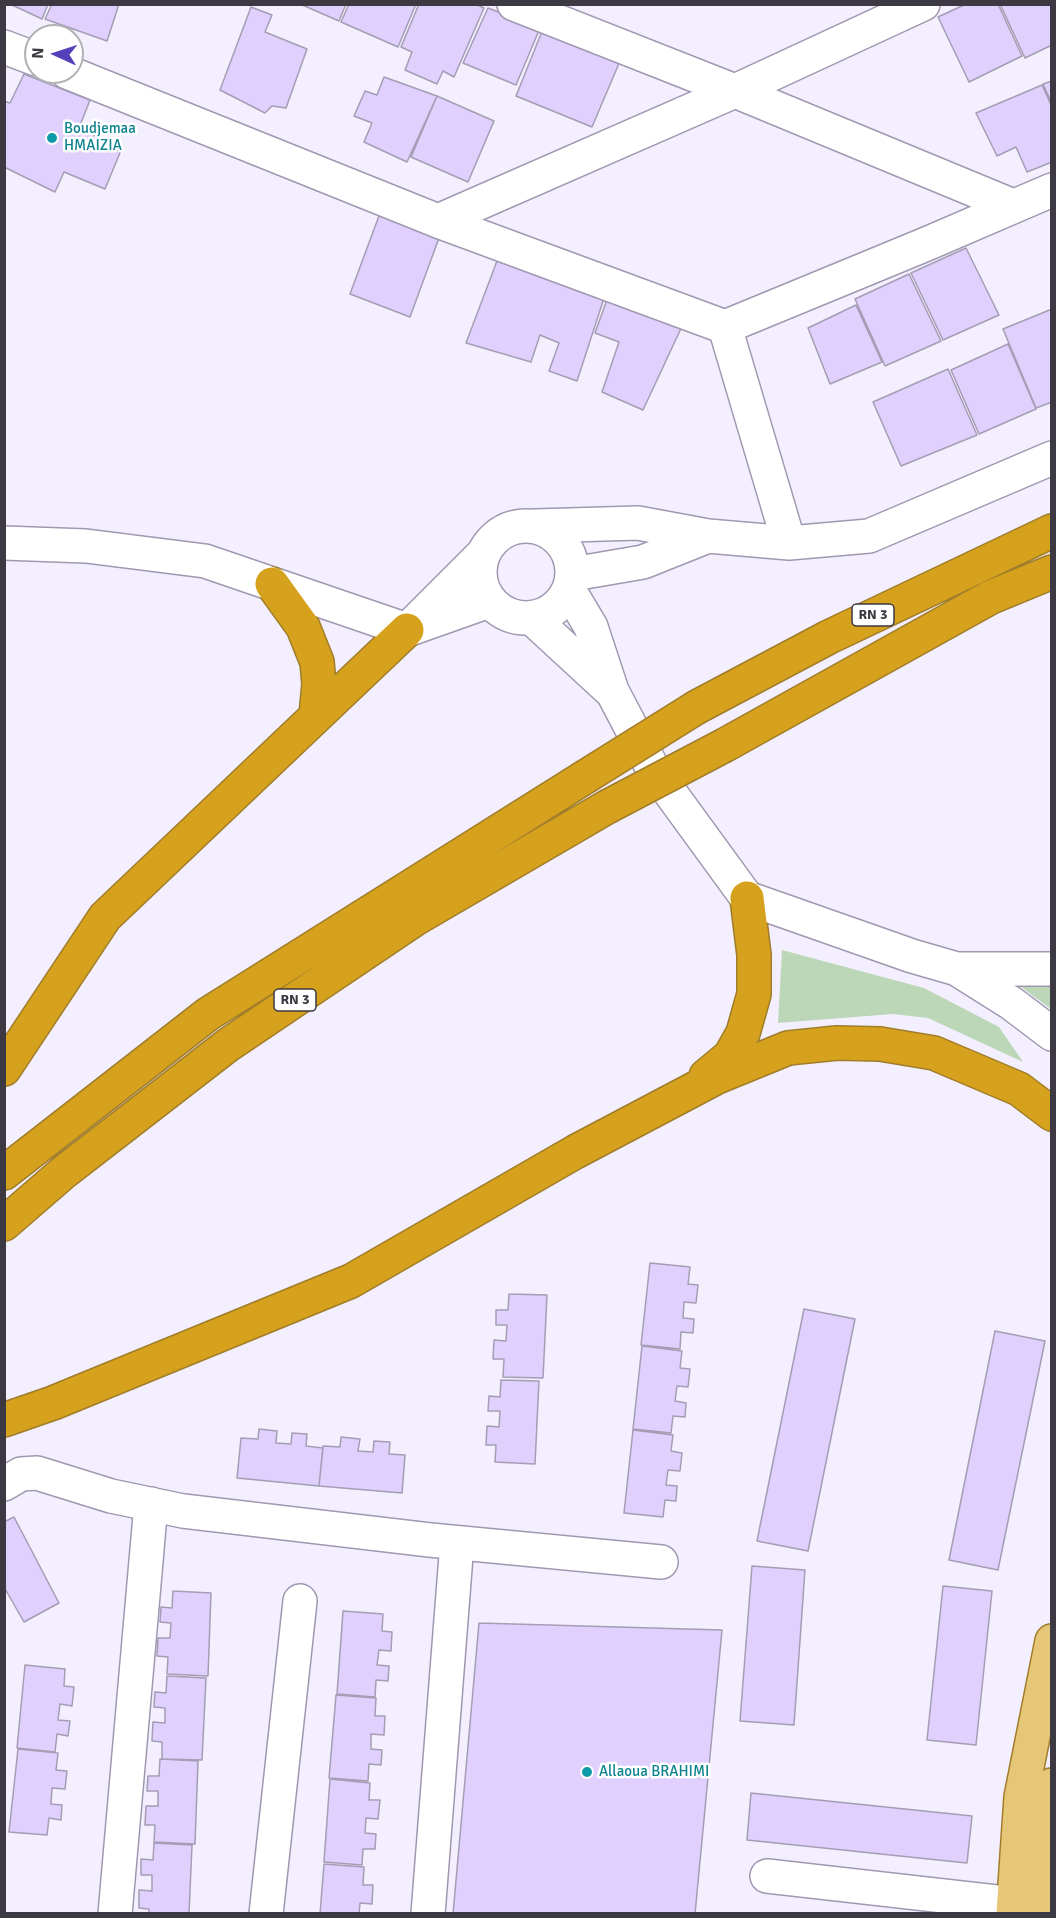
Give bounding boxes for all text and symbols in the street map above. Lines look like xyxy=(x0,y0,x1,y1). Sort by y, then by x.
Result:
north arrow xyxy=(24,24,84,84)
text: N xyxy=(28,47,48,59)
place label: Boudjemaa HMAIZIA xyxy=(64,120,136,155)
marker: Boudjemaa HMAIZIA xyxy=(45,131,59,145)
road number: RN 3 xyxy=(852,604,894,626)
road number: RN 3 xyxy=(274,989,316,1011)
place label: Allaoua BRAHIMI xyxy=(599,1763,709,1781)
marker: Allaoua BRAHIMI xyxy=(580,1765,594,1779)

